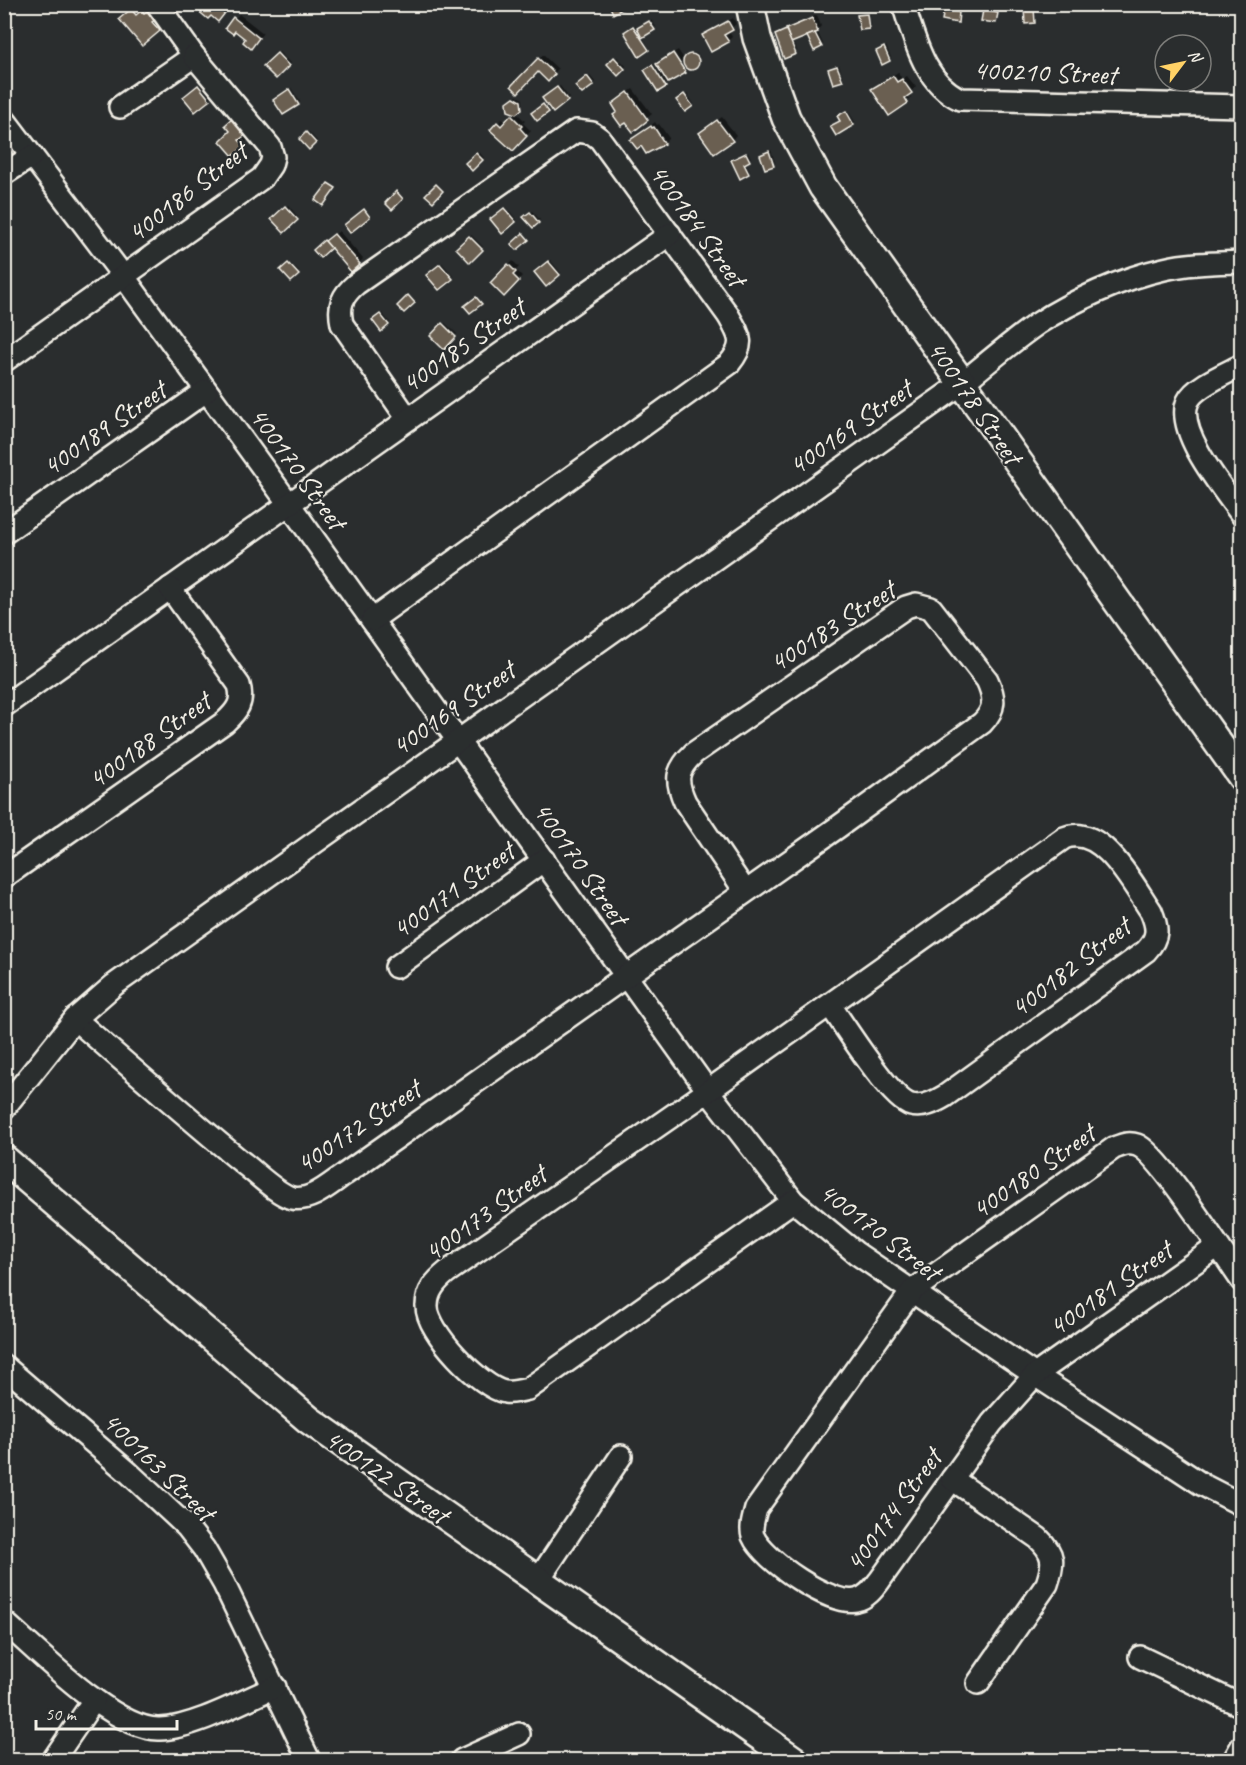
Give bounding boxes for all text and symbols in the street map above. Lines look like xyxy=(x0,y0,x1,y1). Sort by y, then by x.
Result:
north arrow xyxy=(1153,33,1213,93)
text: N xyxy=(1184,46,1208,68)
street label: 400210 Street xyxy=(973,52,1121,92)
street label: 400186 Street xyxy=(120,132,257,250)
street label: 400184 Street xyxy=(642,157,756,296)
street label: 400185 Street xyxy=(394,287,535,400)
street label: 400178 Street xyxy=(920,333,1033,474)
street label: 400169 Street xyxy=(781,369,922,482)
street label: 400189 Street xyxy=(35,370,176,483)
street label: 400170 Street xyxy=(242,400,356,539)
street label: 400183 Street xyxy=(762,570,905,680)
street label: 400169 Street xyxy=(384,650,525,763)
street label: 400188 Street xyxy=(81,682,220,796)
street label: 400170 Street xyxy=(526,794,639,935)
street label: 400171 Street xyxy=(385,832,524,946)
street label: 400182 Street xyxy=(1003,907,1140,1025)
street label: 400172 Street xyxy=(289,1069,430,1181)
street label: 400180 Street xyxy=(964,1113,1105,1226)
street label: 400173 Street xyxy=(417,1155,556,1269)
street label: 400170 Street xyxy=(812,1174,951,1290)
street label: 400181 Street xyxy=(1041,1230,1182,1343)
street label: 400163 Street xyxy=(95,1404,225,1531)
street label: 400122 Street xyxy=(318,1421,459,1534)
street label: 400174 Street xyxy=(837,1439,951,1578)
scale bar xyxy=(36,1693,177,1731)
text: 50 m xyxy=(45,1703,78,1725)

